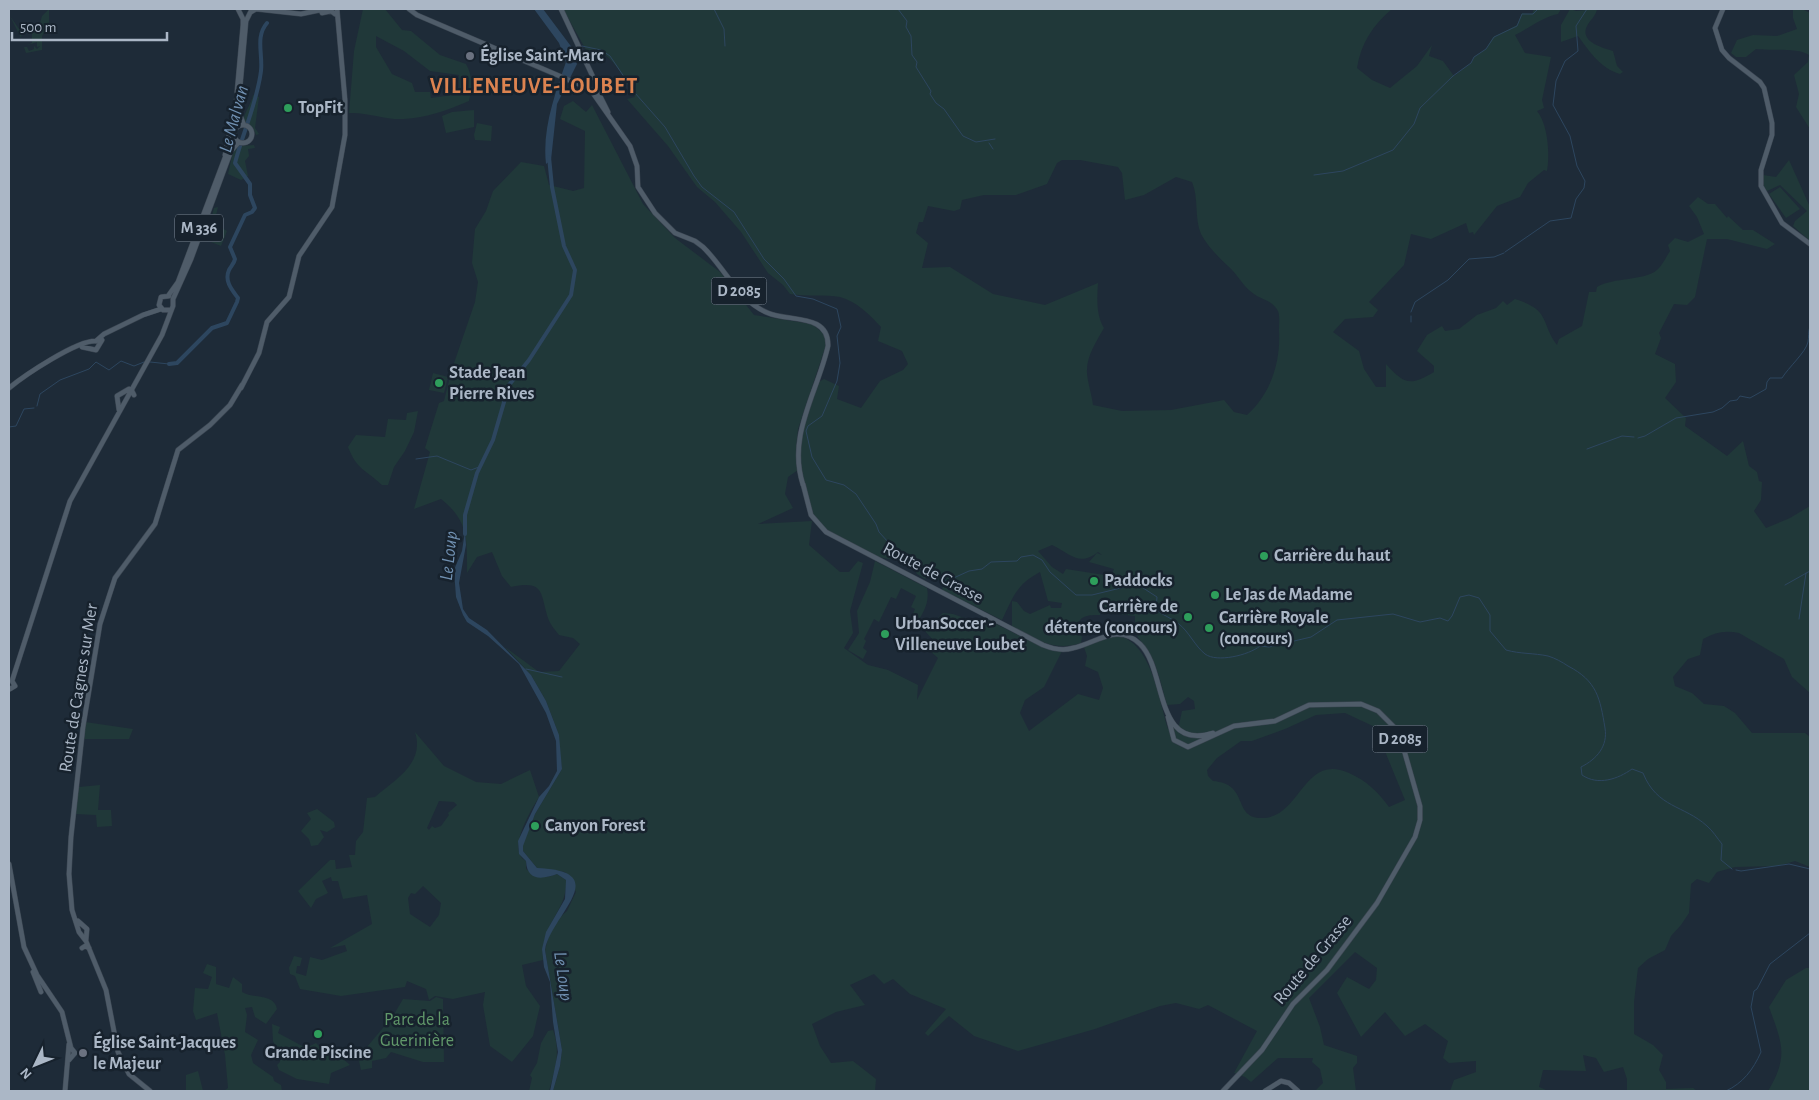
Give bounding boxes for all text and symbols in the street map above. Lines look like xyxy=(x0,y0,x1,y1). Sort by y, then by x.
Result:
scale bar xyxy=(12,10,168,42)
text: 500 m xyxy=(20,20,57,35)
place label: Église Saint-Marc xyxy=(480,44,604,65)
marker: Église Saint-Marc xyxy=(464,50,476,62)
district label: VILLENEUVE-LOUBET xyxy=(430,75,638,97)
water label: Le Malvan xyxy=(216,83,252,155)
place label: TopFit xyxy=(298,99,343,117)
marker: TopFit xyxy=(282,102,294,114)
road number: M 336 xyxy=(175,214,223,242)
road number: D 2085 xyxy=(712,278,766,304)
place label: Stade Jean Pierre Rives xyxy=(449,364,534,403)
marker: Stade Jean Pierre Rives xyxy=(433,377,445,389)
water label: Le Loup xyxy=(437,530,461,582)
street label: Route de Grasse xyxy=(880,539,986,607)
place label: Carrière du haut xyxy=(1274,547,1390,565)
marker: Carrière du haut xyxy=(1258,550,1270,562)
place label: Paddocks xyxy=(1104,572,1173,590)
marker: Paddocks xyxy=(1088,575,1100,587)
place label: Le Jas de Madame xyxy=(1225,586,1352,604)
marker: Le Jas de Madame xyxy=(1209,589,1221,601)
place label: Carrière de détente (concours) xyxy=(1045,598,1178,637)
street label: Route de Cagnes sur Mer xyxy=(57,602,101,774)
place label: Carrière Royale (concours) xyxy=(1219,609,1328,648)
marker: Carrière de détente (concours) xyxy=(1182,611,1194,623)
place label: UrbanSoccer - Villeneuve Loubet xyxy=(895,615,1024,654)
marker: Carrière Royale (concours) xyxy=(1203,622,1215,634)
marker: UrbanSoccer - Villeneuve Loubet xyxy=(879,628,891,640)
road number: D 2085 xyxy=(1372,726,1428,752)
place label: Canyon Forest xyxy=(545,817,645,835)
marker: Canyon Forest xyxy=(529,820,541,832)
street label: Route de Grasse xyxy=(1271,912,1355,1008)
water label: Le Loup xyxy=(550,950,576,1002)
park label: Parc de la Guerinière xyxy=(380,1011,454,1050)
marker: Grande Piscine xyxy=(312,1028,324,1040)
place label: Église Saint-Jacques le Majeur xyxy=(93,1031,236,1073)
north arrow xyxy=(10,1040,60,1090)
place label: Grande Piscine xyxy=(265,1044,371,1062)
marker: Église Saint-Jacques le Majeur xyxy=(77,1047,89,1059)
text: N xyxy=(18,1065,35,1082)

